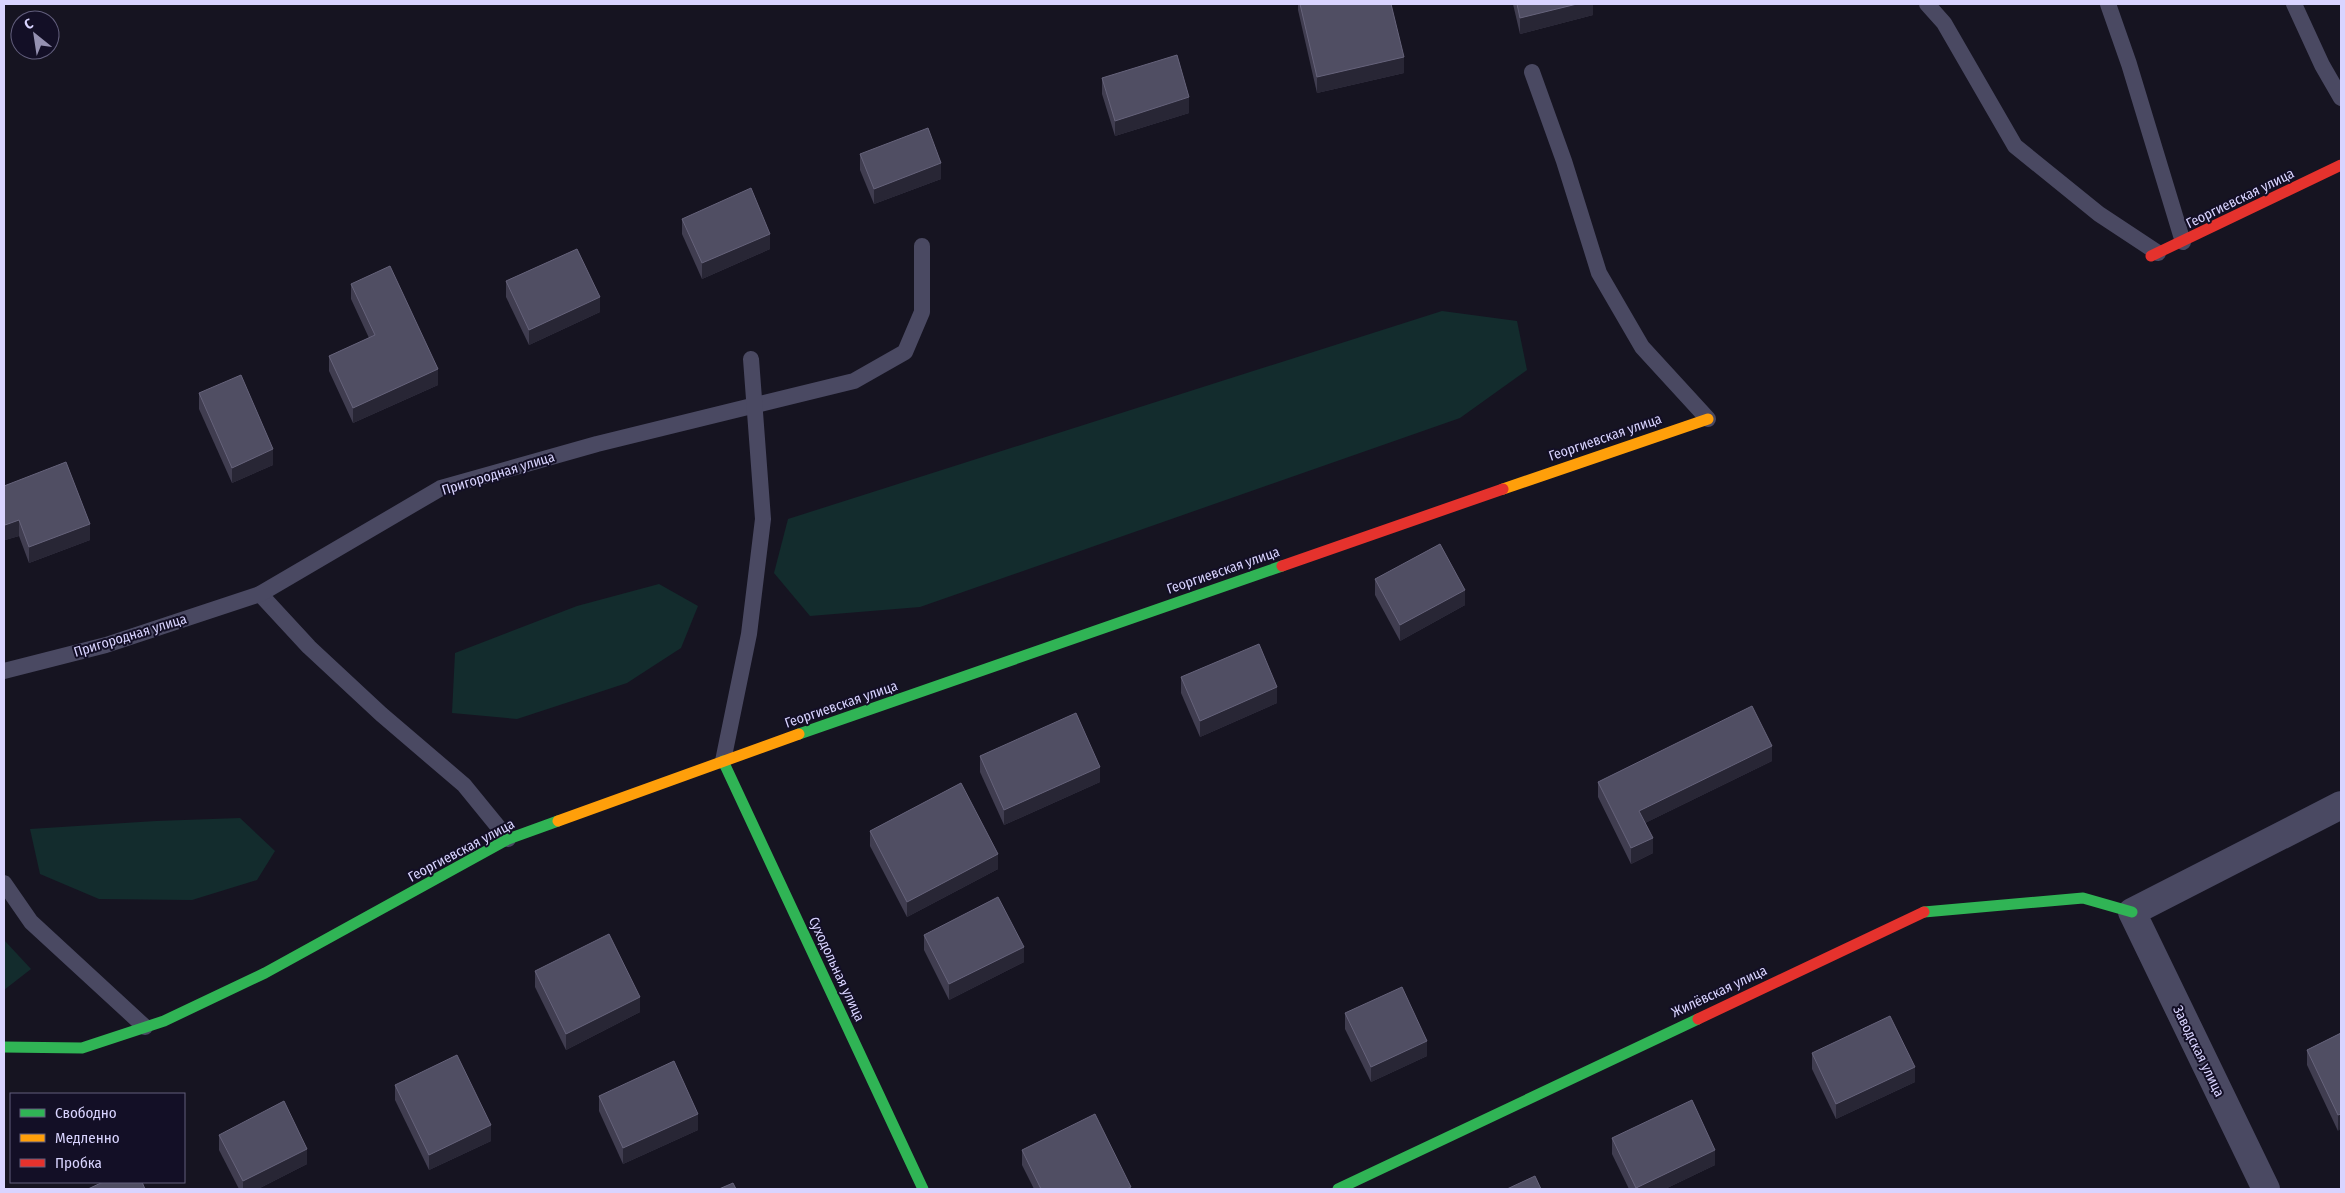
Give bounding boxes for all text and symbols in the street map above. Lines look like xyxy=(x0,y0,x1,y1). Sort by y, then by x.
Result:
north arrow xyxy=(10,10,60,60)
text: С xyxy=(21,15,37,33)
street label: Георгиевская улица xyxy=(2183,165,2297,232)
street label: Георгиевская улица xyxy=(1547,410,1664,465)
street label: Пригородная улица xyxy=(440,448,557,499)
street label: Георгиевская улица xyxy=(1165,543,1282,598)
street label: Пригородная улица xyxy=(72,610,189,661)
street label: Георгиевская улица xyxy=(783,677,900,732)
street label: Георгиевская улица xyxy=(405,815,517,886)
street label: Суходольная улица xyxy=(805,914,868,1024)
street label: Жилёвская улица xyxy=(1669,962,1770,1021)
street label: Заводская улица xyxy=(2169,1003,2228,1100)
legend xyxy=(10,1093,185,1183)
text: Свободно xyxy=(55,1104,117,1122)
text: Медленно xyxy=(55,1129,120,1147)
text: Пробка xyxy=(55,1154,102,1172)

